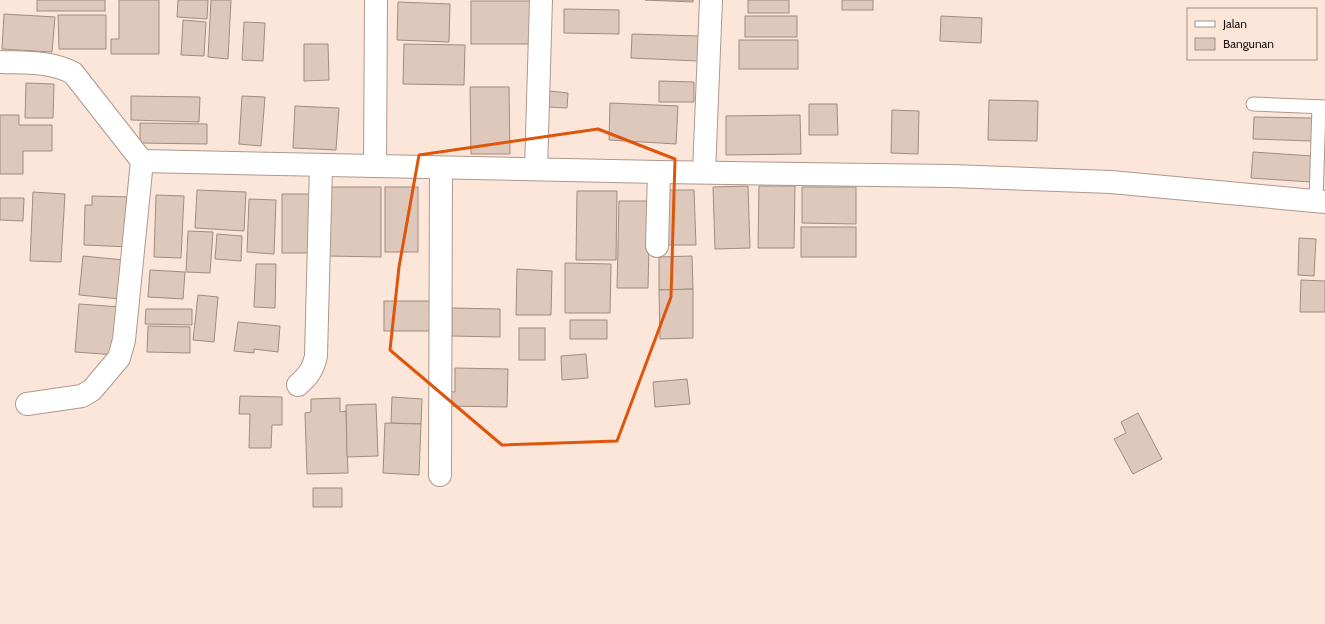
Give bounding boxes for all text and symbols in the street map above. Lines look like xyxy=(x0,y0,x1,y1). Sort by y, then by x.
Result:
legend xyxy=(1187,8,1317,60)
text: Jalan xyxy=(1222,16,1247,31)
text: Bangunan xyxy=(1223,36,1274,51)

